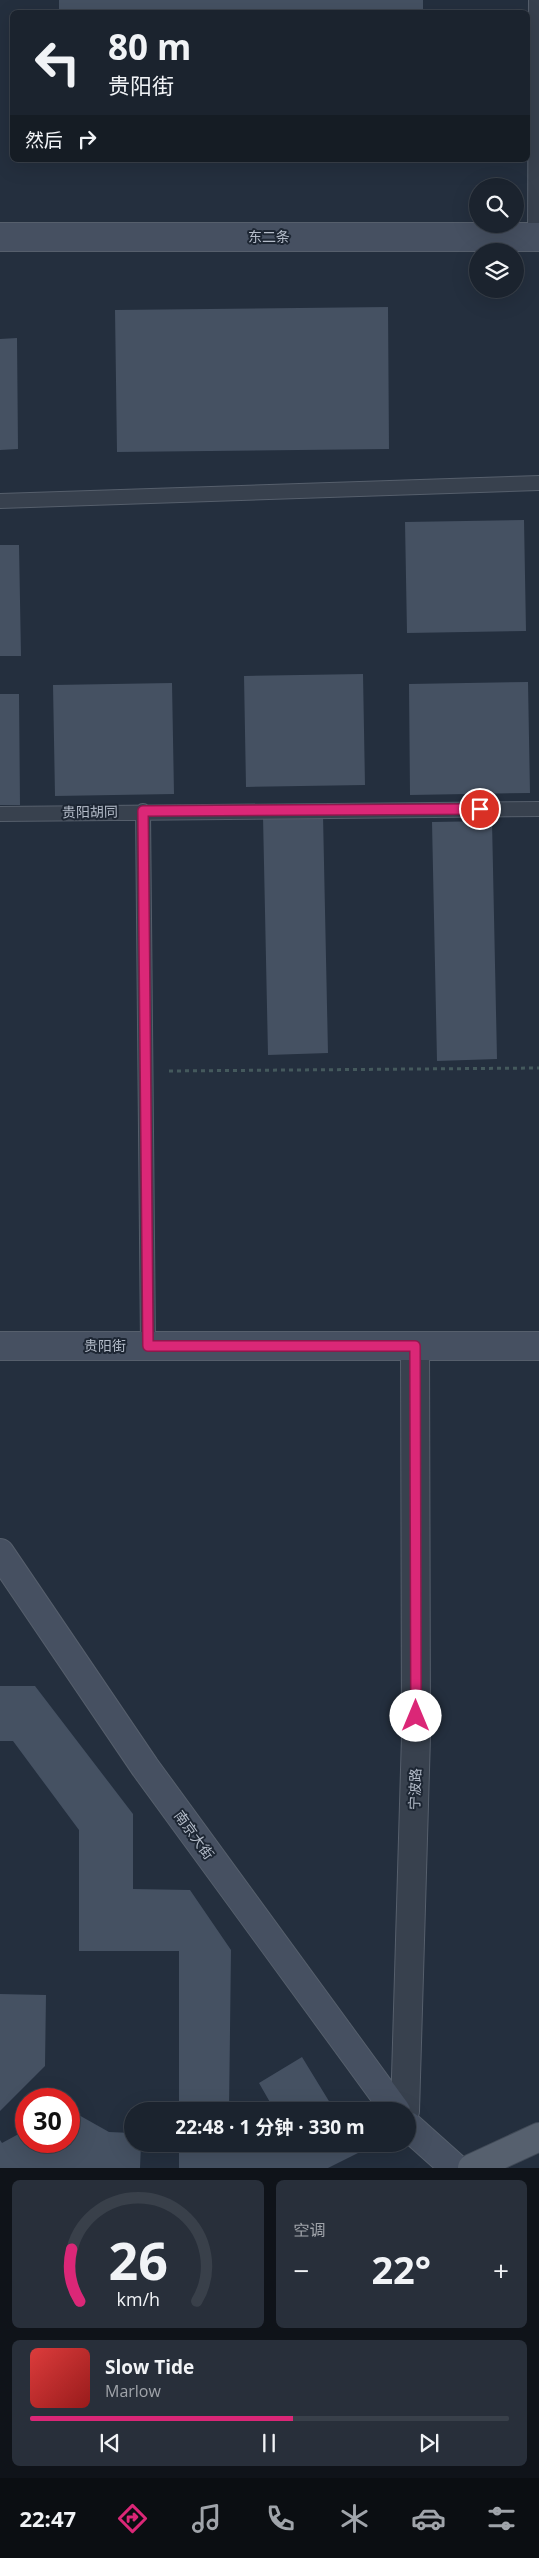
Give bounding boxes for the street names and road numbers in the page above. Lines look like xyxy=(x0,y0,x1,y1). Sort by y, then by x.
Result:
street label: 东二条 xyxy=(248,227,290,246)
street label: 贵阳胡同 xyxy=(62,802,118,821)
street label: 贵阳街 xyxy=(84,1336,126,1355)
street label: 宁波路 xyxy=(404,1768,425,1810)
street label: 南京大街 xyxy=(170,1806,219,1863)

